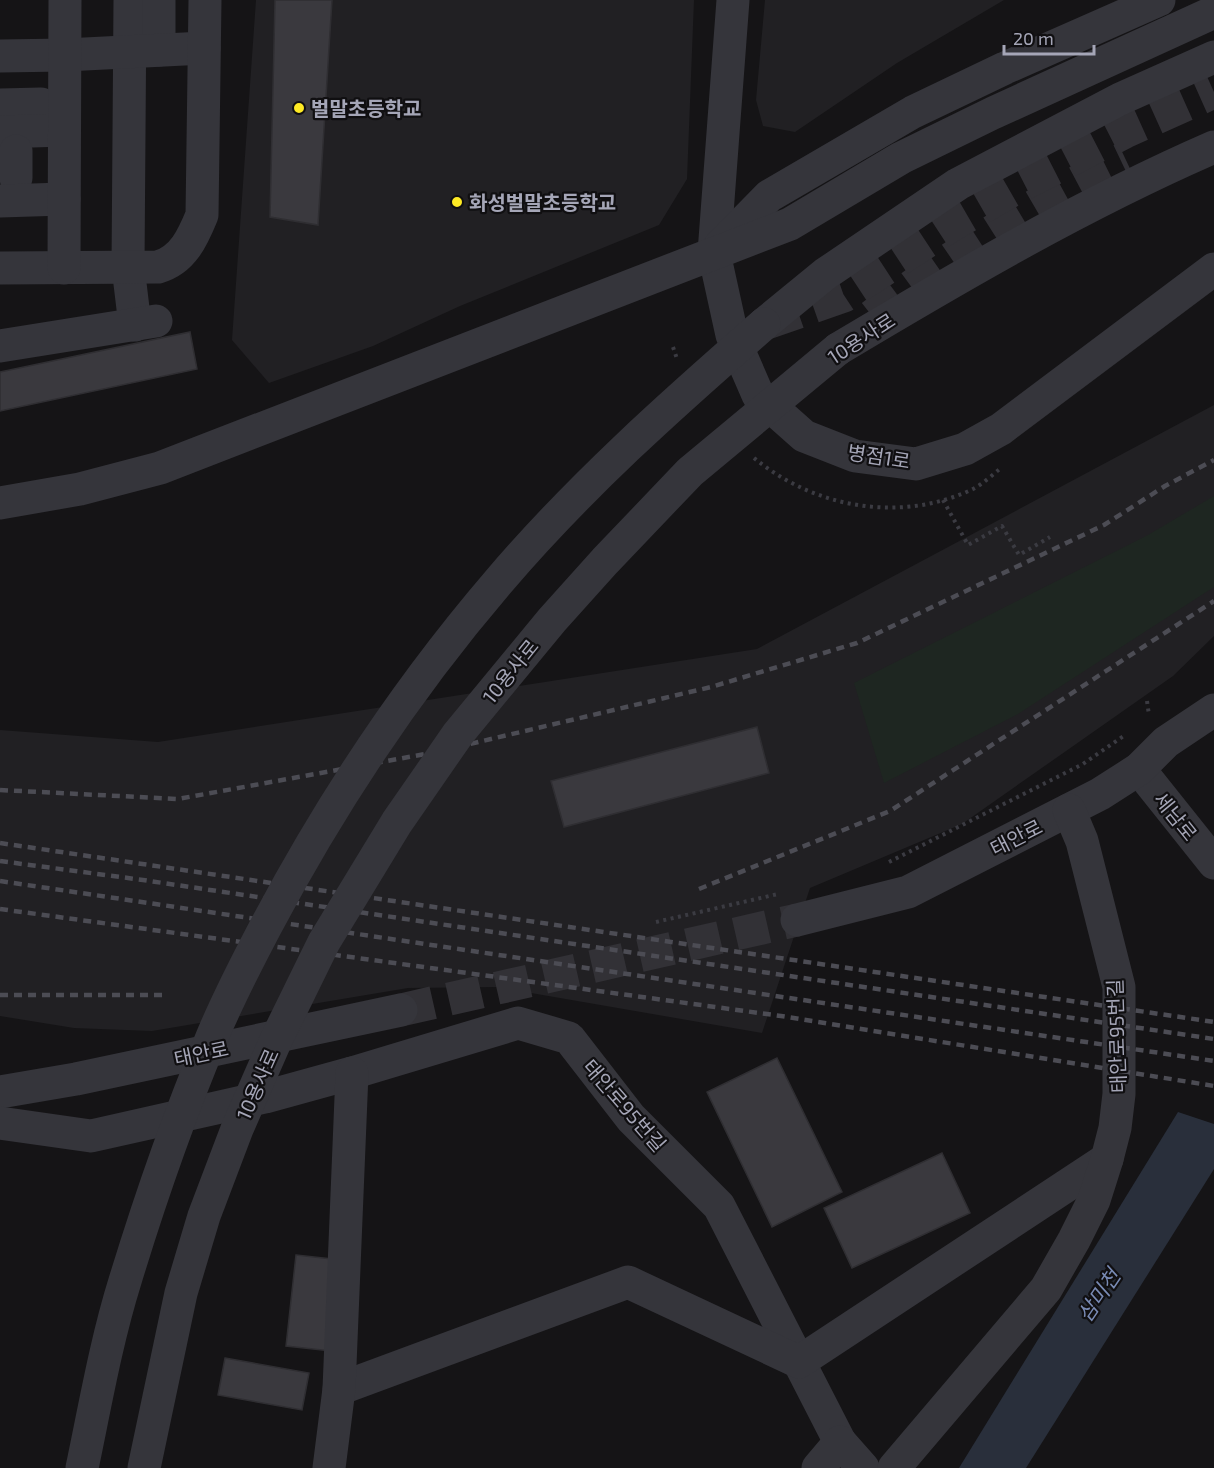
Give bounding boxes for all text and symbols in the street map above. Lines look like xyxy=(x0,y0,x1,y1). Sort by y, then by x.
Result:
scale bar xyxy=(1004,18,1094,56)
text: 20 m xyxy=(1013,27,1054,49)
place label: 벌말초등학교 xyxy=(311,96,421,120)
marker: 벌말초등학교 xyxy=(292,101,306,115)
place label: 화성벌말초등학교 xyxy=(469,190,616,214)
marker: 화성벌말초등학교 xyxy=(450,195,464,209)
street label: 10용사로 xyxy=(823,307,899,369)
street label: 병점1로 xyxy=(846,439,912,473)
street label: 10용사로 xyxy=(477,634,543,708)
street label: 세남로 xyxy=(1149,787,1203,845)
street label: 태안로 xyxy=(986,814,1046,860)
street label: 태안로95번길 xyxy=(1102,979,1130,1093)
street label: 태안로 xyxy=(172,1036,230,1070)
street label: 10용사로 xyxy=(231,1045,283,1123)
street label: 태안로95번길 xyxy=(578,1054,672,1156)
water label: 삼미천 xyxy=(1071,1262,1126,1326)

